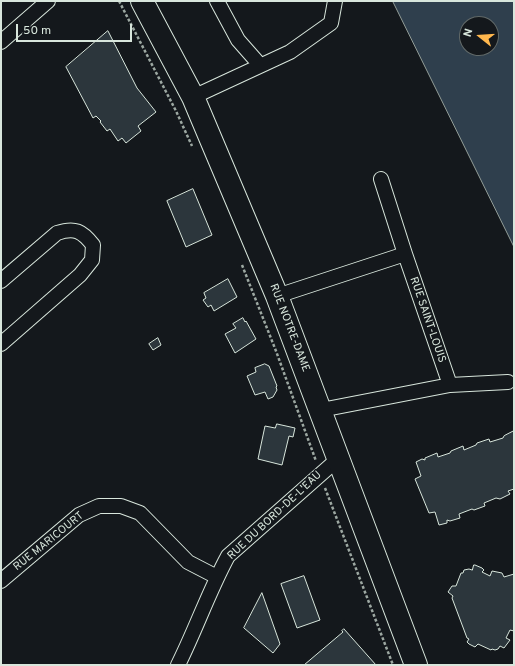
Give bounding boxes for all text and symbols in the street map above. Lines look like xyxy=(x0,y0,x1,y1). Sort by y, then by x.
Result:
scale bar xyxy=(18,16,134,42)
north arrow xyxy=(459,16,499,56)
text: 50 m xyxy=(23,23,51,39)
text: N xyxy=(461,27,476,39)
street label: RUE SAINT-LOUIS xyxy=(406,275,448,365)
street label: RUE NOTRE-DAME xyxy=(266,282,312,374)
street label: RUE DU BORD-DE-L'EAU xyxy=(225,469,325,563)
street label: RUE MARICOURT xyxy=(11,510,87,574)

